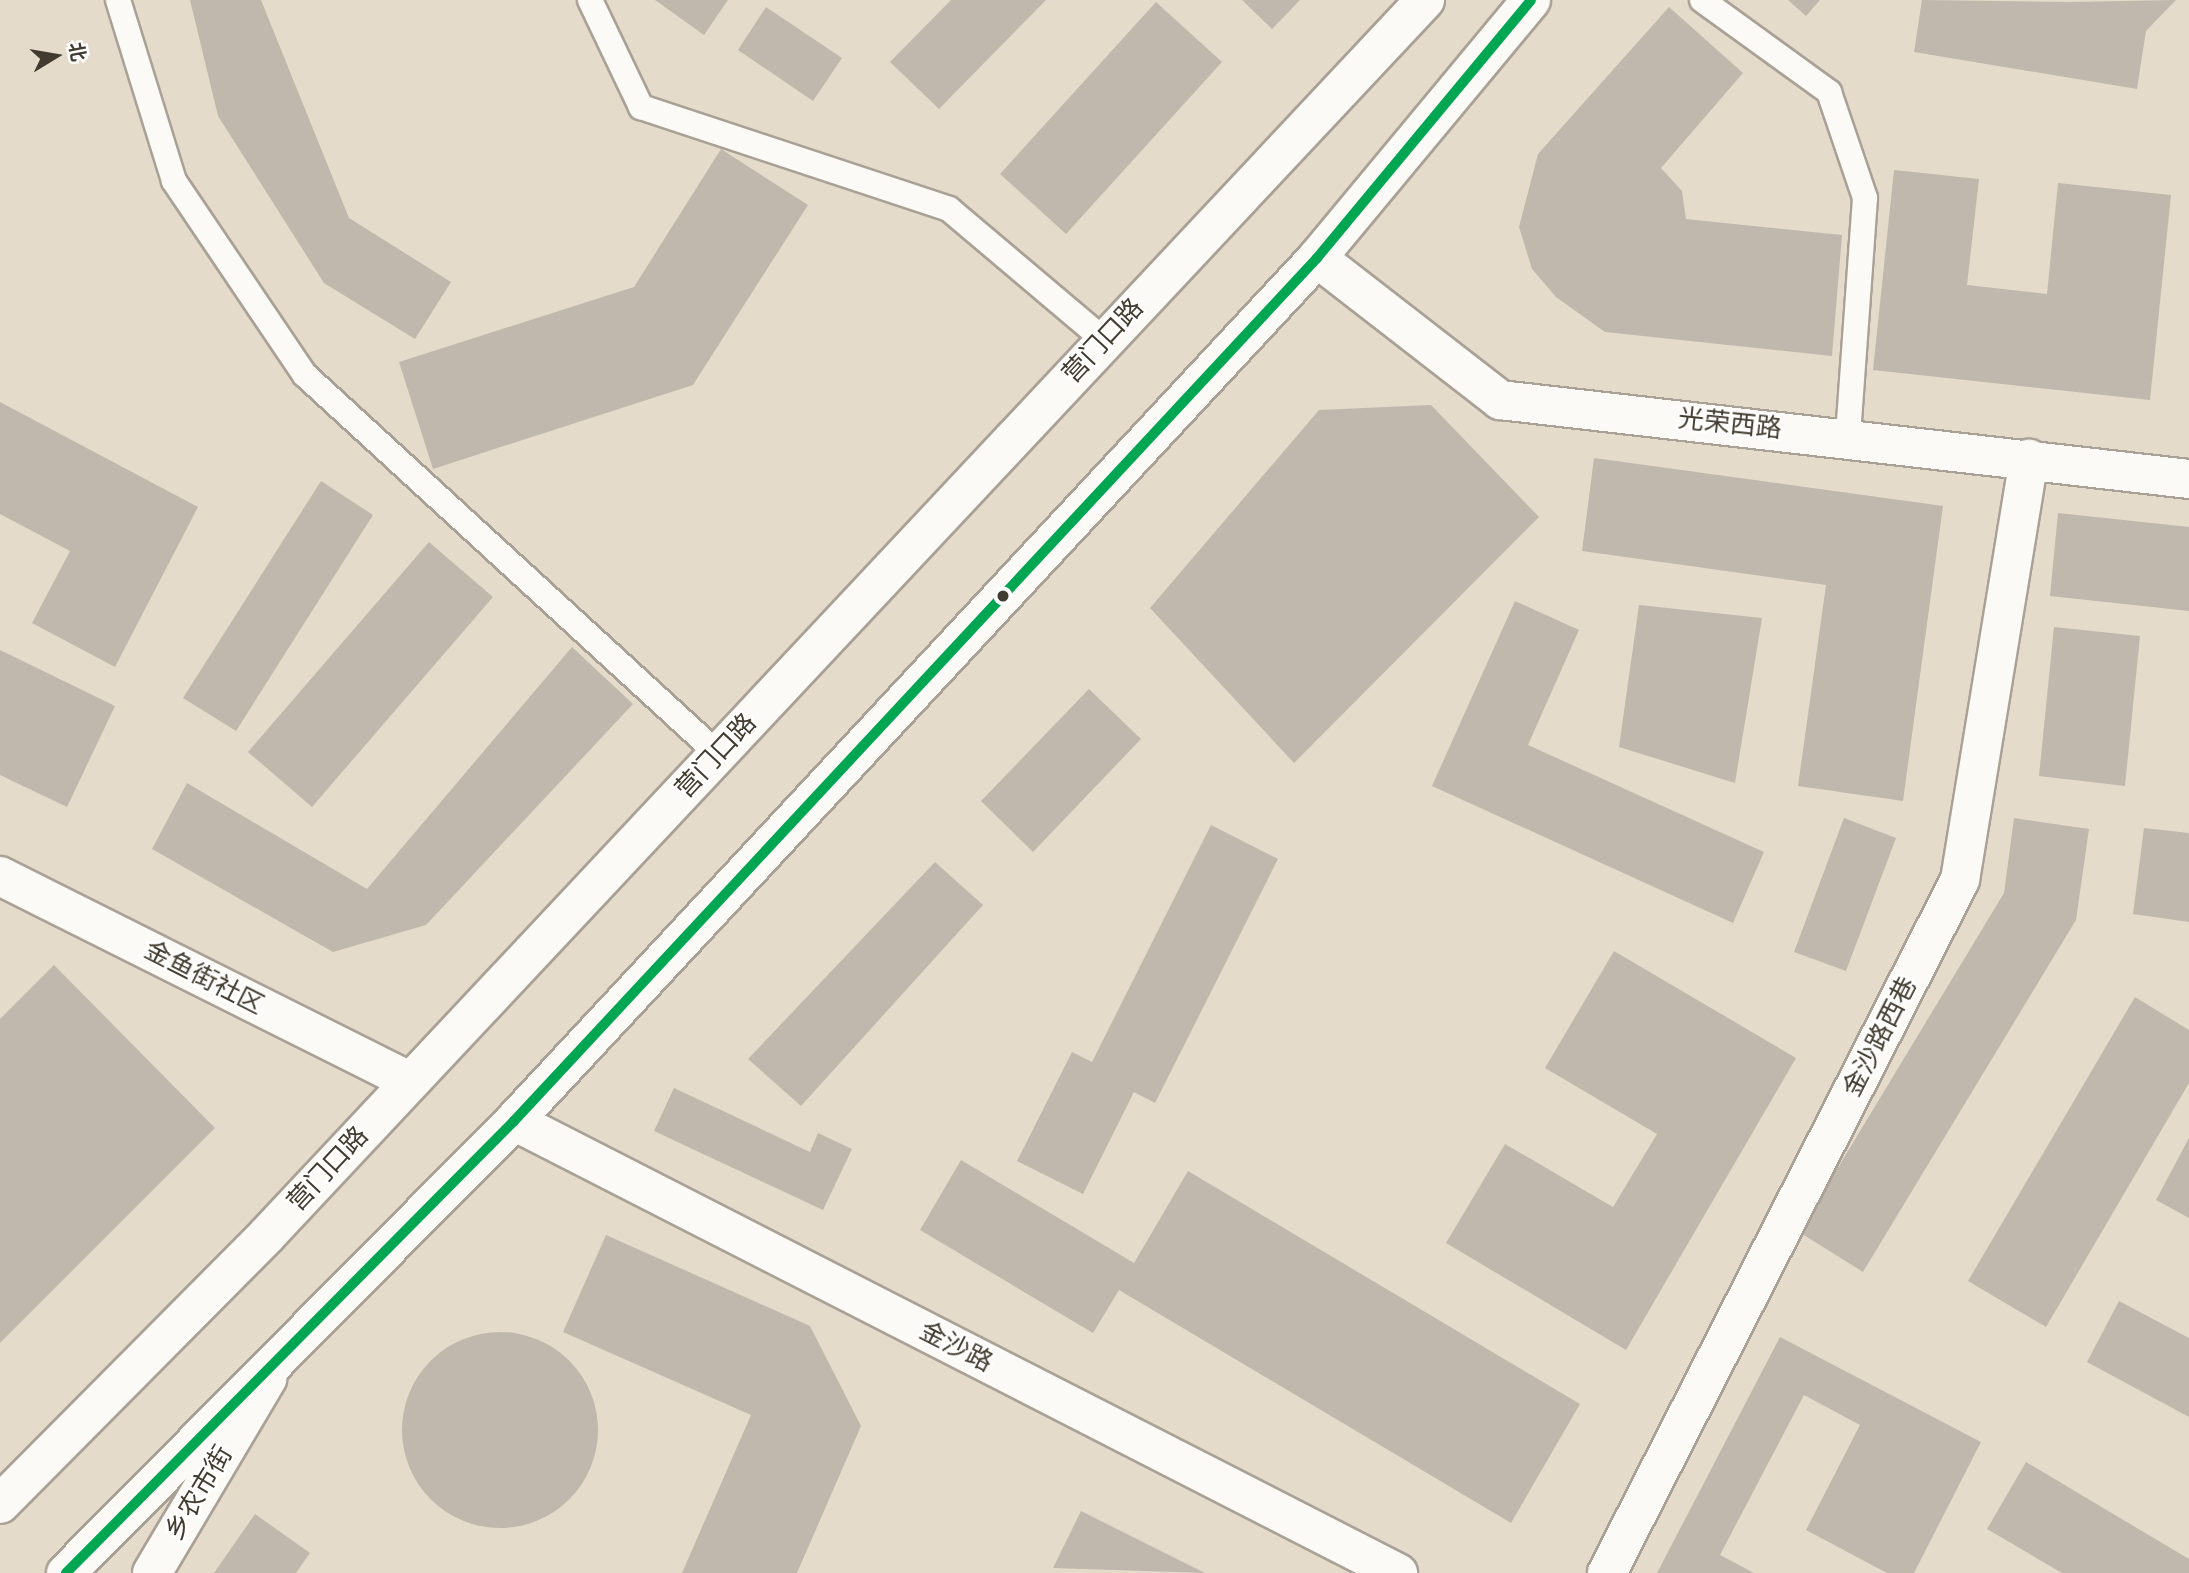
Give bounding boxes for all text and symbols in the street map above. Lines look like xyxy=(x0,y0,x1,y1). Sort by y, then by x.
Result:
north arrow xyxy=(21,21,91,91)
text: 北 xyxy=(64,41,89,63)
street label: 营门口路 xyxy=(1056,292,1150,390)
street label: 光荣西路 xyxy=(1677,403,1783,445)
unlabelled marker xyxy=(996,589,1010,603)
street label: 营门口路 xyxy=(669,707,763,805)
street label: 金鱼街社区 xyxy=(139,935,269,1021)
street label: 金沙路西巷 xyxy=(1837,972,1923,1102)
street label: 营门口路 xyxy=(281,1120,375,1218)
street label: 金沙路 xyxy=(914,1315,998,1379)
street label: 乡农市街 xyxy=(159,1440,239,1546)

